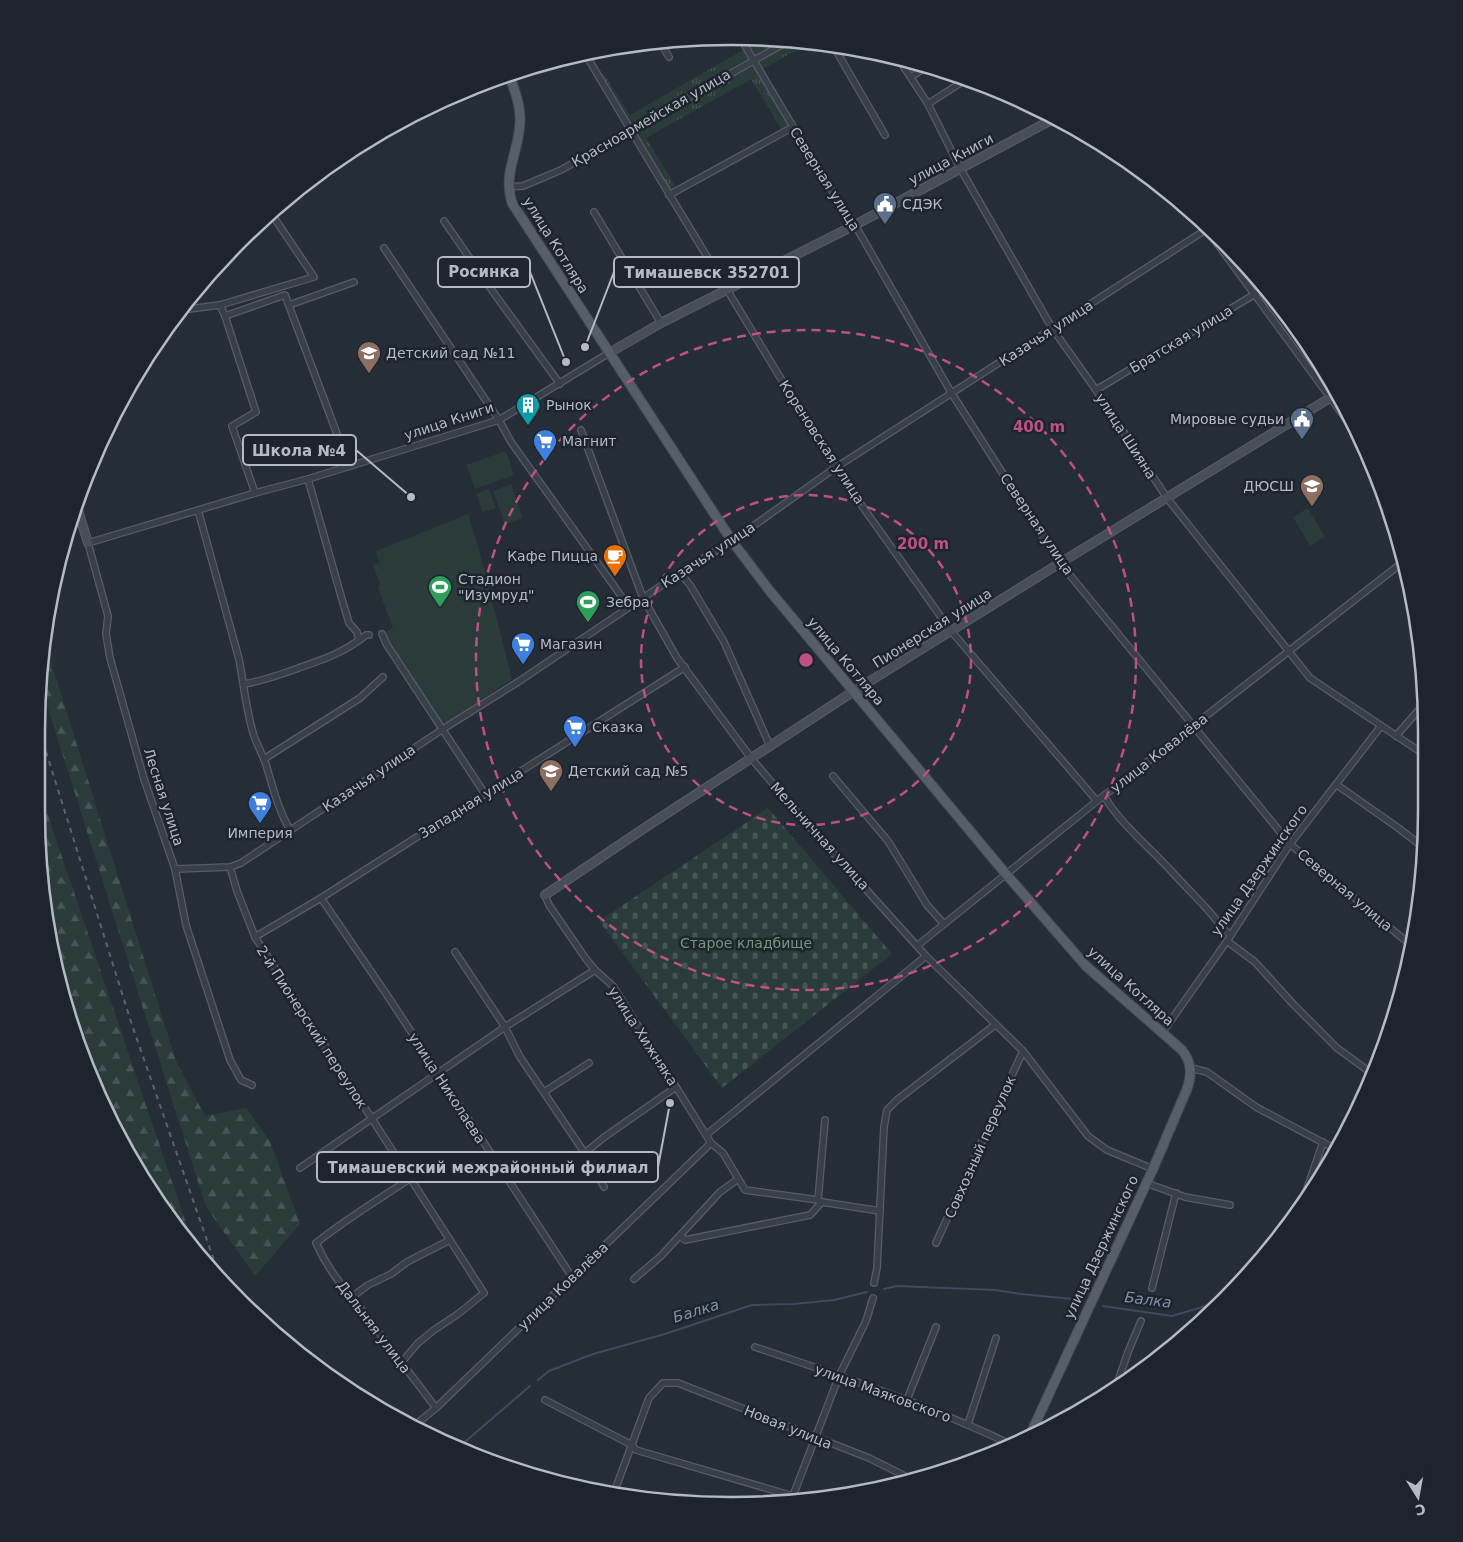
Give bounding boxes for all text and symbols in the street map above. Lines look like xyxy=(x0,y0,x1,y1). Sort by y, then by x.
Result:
street label: Красноармейская улица xyxy=(569,66,733,170)
street label: Северная улица xyxy=(787,124,863,234)
street label: улица Книги xyxy=(906,130,996,188)
public building icon: СДЭК xyxy=(872,191,898,225)
street label: улица Котляра xyxy=(520,194,592,296)
place label: СДЭК xyxy=(902,196,942,212)
callout: Росинка xyxy=(438,257,530,287)
callout: Тимашевск 352701 xyxy=(614,257,799,287)
text: Росинка xyxy=(448,263,520,281)
text: Тимашевск 352701 xyxy=(624,264,790,282)
street label: Казачья улица xyxy=(996,297,1096,369)
street label: Братская улица xyxy=(1127,302,1235,376)
school or university icon: Детский сад №11 xyxy=(356,340,382,374)
place label: Детский сад №11 xyxy=(386,345,515,361)
street label: Кореновская улица xyxy=(776,377,868,507)
street label: улица Шияна xyxy=(1092,390,1160,482)
building icon: Рынок xyxy=(515,392,541,426)
place label: Рынок xyxy=(546,397,592,413)
street label: улица Книги xyxy=(402,399,496,443)
public building icon: Мировые судьи xyxy=(1289,406,1315,440)
place label: Мировые судьи xyxy=(1170,411,1284,427)
text: 400 m xyxy=(1013,418,1065,436)
supermarket icon: Магнит xyxy=(532,428,558,462)
place label: Магнит xyxy=(562,433,616,449)
callout: Школа №4 xyxy=(243,435,356,465)
text: Школа №4 xyxy=(252,442,346,460)
street label: Северная улица xyxy=(997,470,1077,578)
school or university icon: ДЮСШ xyxy=(1299,473,1325,507)
place label: ДЮСШ xyxy=(1243,478,1294,494)
street label: Казачья улица xyxy=(658,519,758,591)
text: 200 m xyxy=(897,535,949,553)
cafe icon: Кафе Пицца xyxy=(602,543,628,577)
place label: Кафе Пицца xyxy=(507,548,598,564)
place label: Стадион "Изумруд" xyxy=(458,571,535,603)
sports icon: Стадион "Изумруд" xyxy=(427,574,453,608)
street label: Пионерская улица xyxy=(870,585,994,671)
sports icon: Зебра xyxy=(575,589,601,623)
place label: Зебра xyxy=(606,594,650,610)
street label: улица Котляра xyxy=(804,614,888,708)
supermarket icon: Магазин xyxy=(510,631,536,665)
place label: Магазин xyxy=(540,636,602,652)
centre of rings xyxy=(797,651,815,669)
street label: улица Ковалёва xyxy=(1107,710,1211,796)
supermarket icon: Сказка xyxy=(562,714,588,748)
place label: Сказка xyxy=(592,719,643,735)
street label: Казачья улица xyxy=(320,741,418,815)
street label: Лесная улица xyxy=(141,746,187,848)
school or university icon: Детский сад №5 xyxy=(538,758,564,792)
place label: Детский сад №5 xyxy=(568,763,688,779)
street label: Западная улица xyxy=(416,764,526,842)
street label: Мельничная улица xyxy=(767,779,873,893)
supermarket icon: Империя xyxy=(247,790,273,824)
street label: улица Дзержинского xyxy=(1208,801,1310,939)
place label: Империя xyxy=(227,825,293,841)
street label: Северная улица xyxy=(1294,846,1396,934)
park label: Старое кладбище xyxy=(680,935,812,951)
street label: 2-й Пионерский переулок xyxy=(253,943,371,1111)
street label: улица Котляра xyxy=(1085,943,1177,1029)
street label: улица Хижняка xyxy=(605,983,681,1089)
street label: улица Николаева xyxy=(405,1030,489,1146)
street label: Совхозный переулок xyxy=(941,1073,1019,1221)
callout: Тимашевский межрайонный филиал xyxy=(317,1152,658,1182)
text: Тимашевский межрайонный филиал xyxy=(327,1159,649,1177)
street label: улица Дзержинского xyxy=(1061,1173,1141,1321)
street label: улица Ковалёва xyxy=(515,1239,611,1333)
street label: Дальняя улица xyxy=(334,1278,414,1376)
water label: Балка xyxy=(1123,1288,1173,1312)
water label: Балка xyxy=(671,1295,721,1327)
street label: улица Маяковского xyxy=(813,1361,953,1425)
street label: Новая улица xyxy=(742,1402,834,1452)
north arrow xyxy=(1393,1472,1443,1522)
text: С xyxy=(1414,1501,1427,1519)

